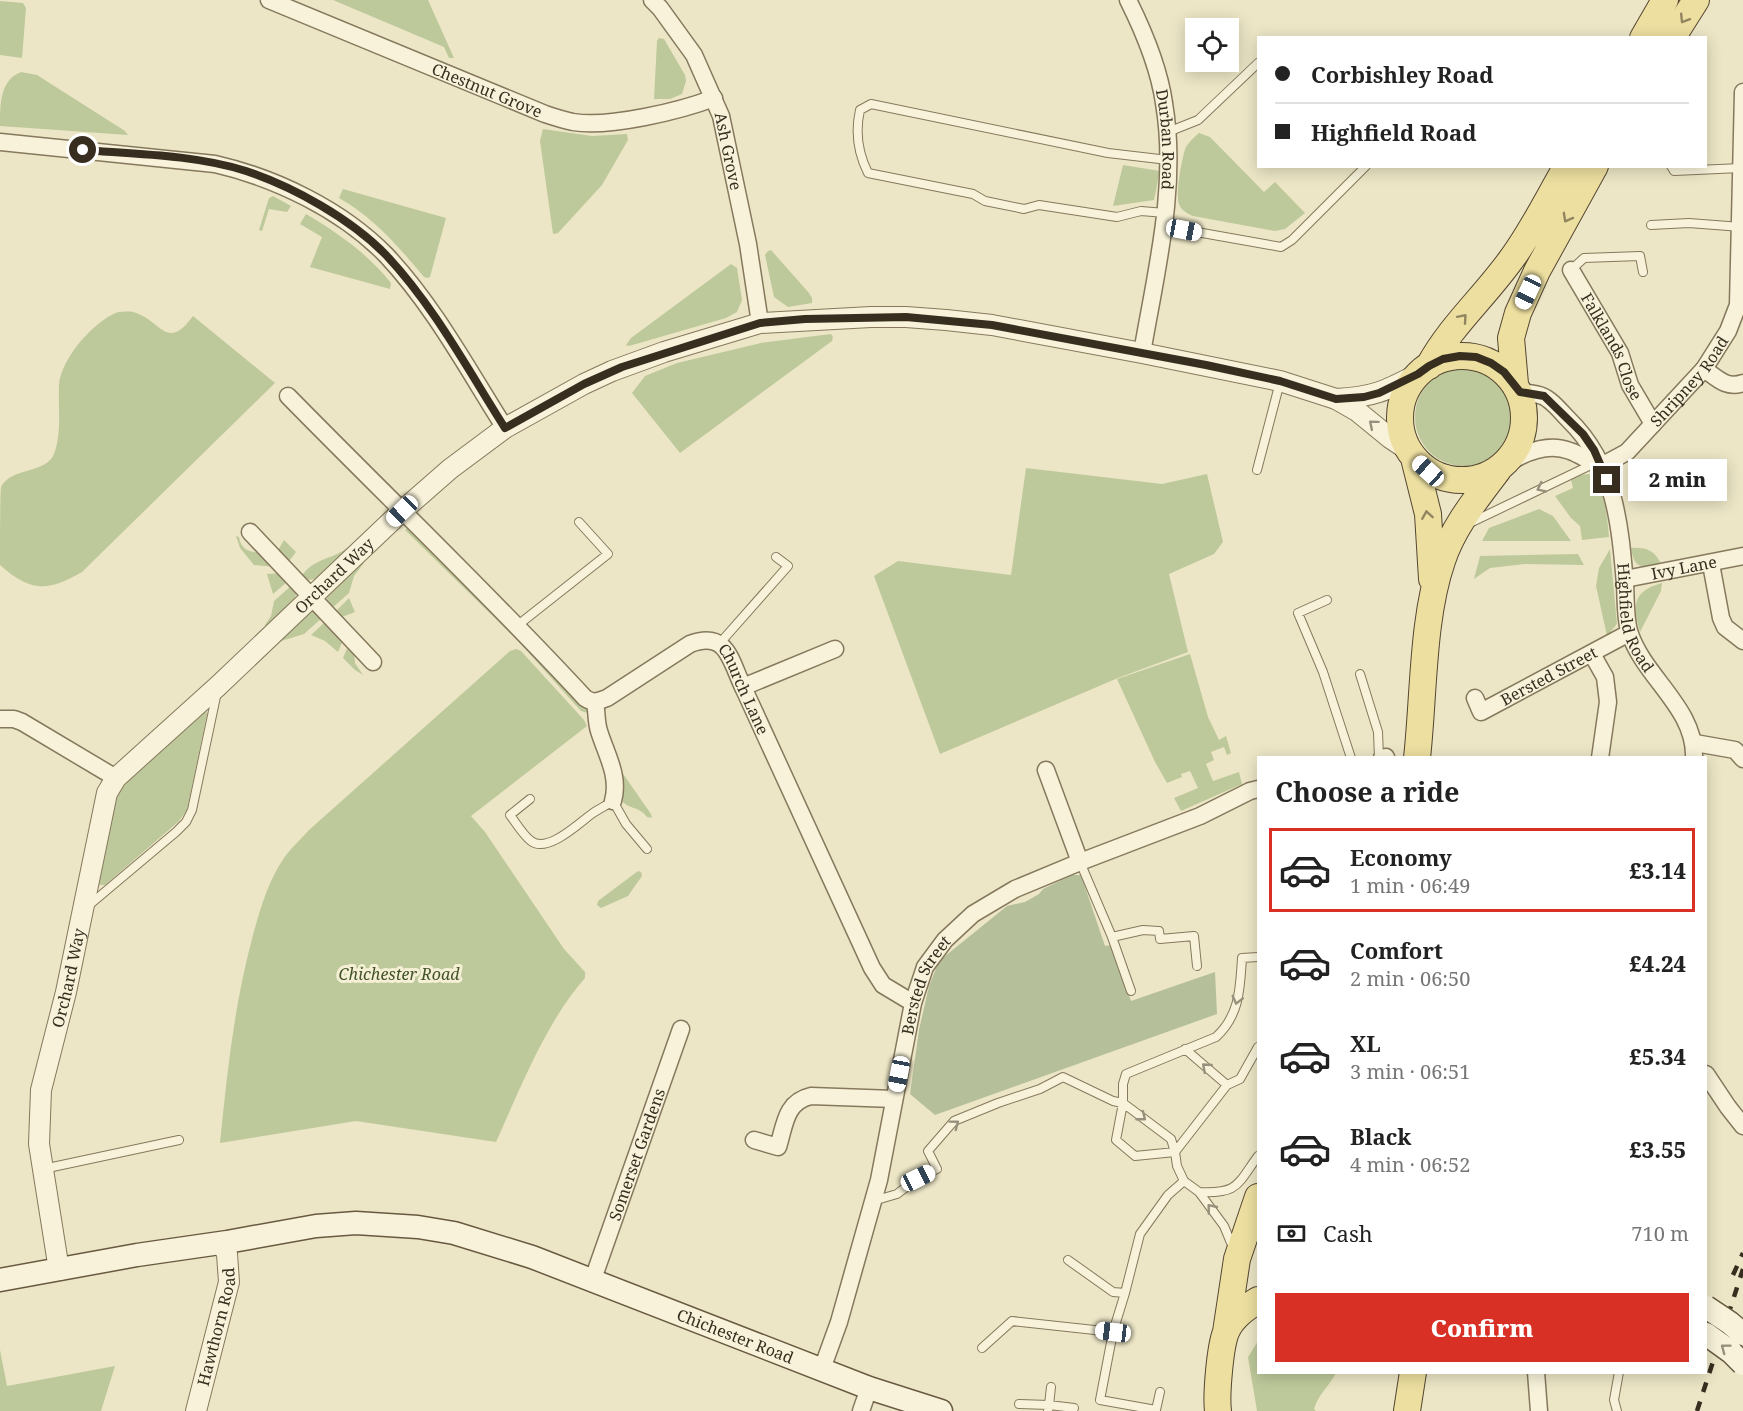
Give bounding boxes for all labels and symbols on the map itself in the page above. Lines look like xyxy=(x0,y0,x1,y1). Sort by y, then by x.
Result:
one-way arrow xyxy=(1679,13,1691,23)
street label: Chestnut Grove xyxy=(428,57,546,123)
street label: Durban Road xyxy=(1151,87,1180,191)
street label: Ash Grove xyxy=(710,110,747,192)
route start xyxy=(69,136,96,163)
one-way arrow xyxy=(1563,211,1574,222)
car xyxy=(1165,218,1203,242)
car xyxy=(1512,272,1544,312)
street label: Falklands Close xyxy=(1576,289,1648,404)
one-way arrow xyxy=(1456,314,1467,325)
street label: Shripney Road xyxy=(1645,331,1733,431)
one-way arrow xyxy=(1368,420,1379,431)
car xyxy=(1409,452,1447,490)
callout: 2 min xyxy=(1628,459,1727,501)
route end xyxy=(1593,466,1620,493)
one-way arrow xyxy=(1536,481,1547,492)
car xyxy=(383,492,421,530)
one-way arrow xyxy=(1421,510,1433,519)
street label: Orchard Way xyxy=(290,532,379,619)
street label: Ivy Lane xyxy=(1649,550,1719,585)
street label: Highfield Road xyxy=(1612,562,1659,677)
street label: Church Lane xyxy=(713,639,774,738)
street label: Bersted Street xyxy=(1496,641,1601,711)
street label: Orchard Way xyxy=(46,925,90,1030)
street label: Bersted Street xyxy=(896,930,955,1037)
park label: Chichester Road xyxy=(339,963,460,985)
one-way arrow xyxy=(1231,994,1244,1004)
car xyxy=(887,1055,911,1093)
one-way arrow xyxy=(1202,1063,1213,1074)
street label: Somerset Gardens xyxy=(603,1085,670,1224)
one-way arrow xyxy=(1135,1110,1146,1121)
one-way arrow xyxy=(948,1120,959,1131)
car xyxy=(898,1162,938,1194)
one-way arrow xyxy=(1207,1204,1218,1215)
street label: Hawthorn Road xyxy=(192,1267,240,1388)
street label: Chichester Road xyxy=(674,1303,797,1369)
car xyxy=(1094,1321,1132,1343)
one-way arrow xyxy=(1721,1344,1732,1355)

